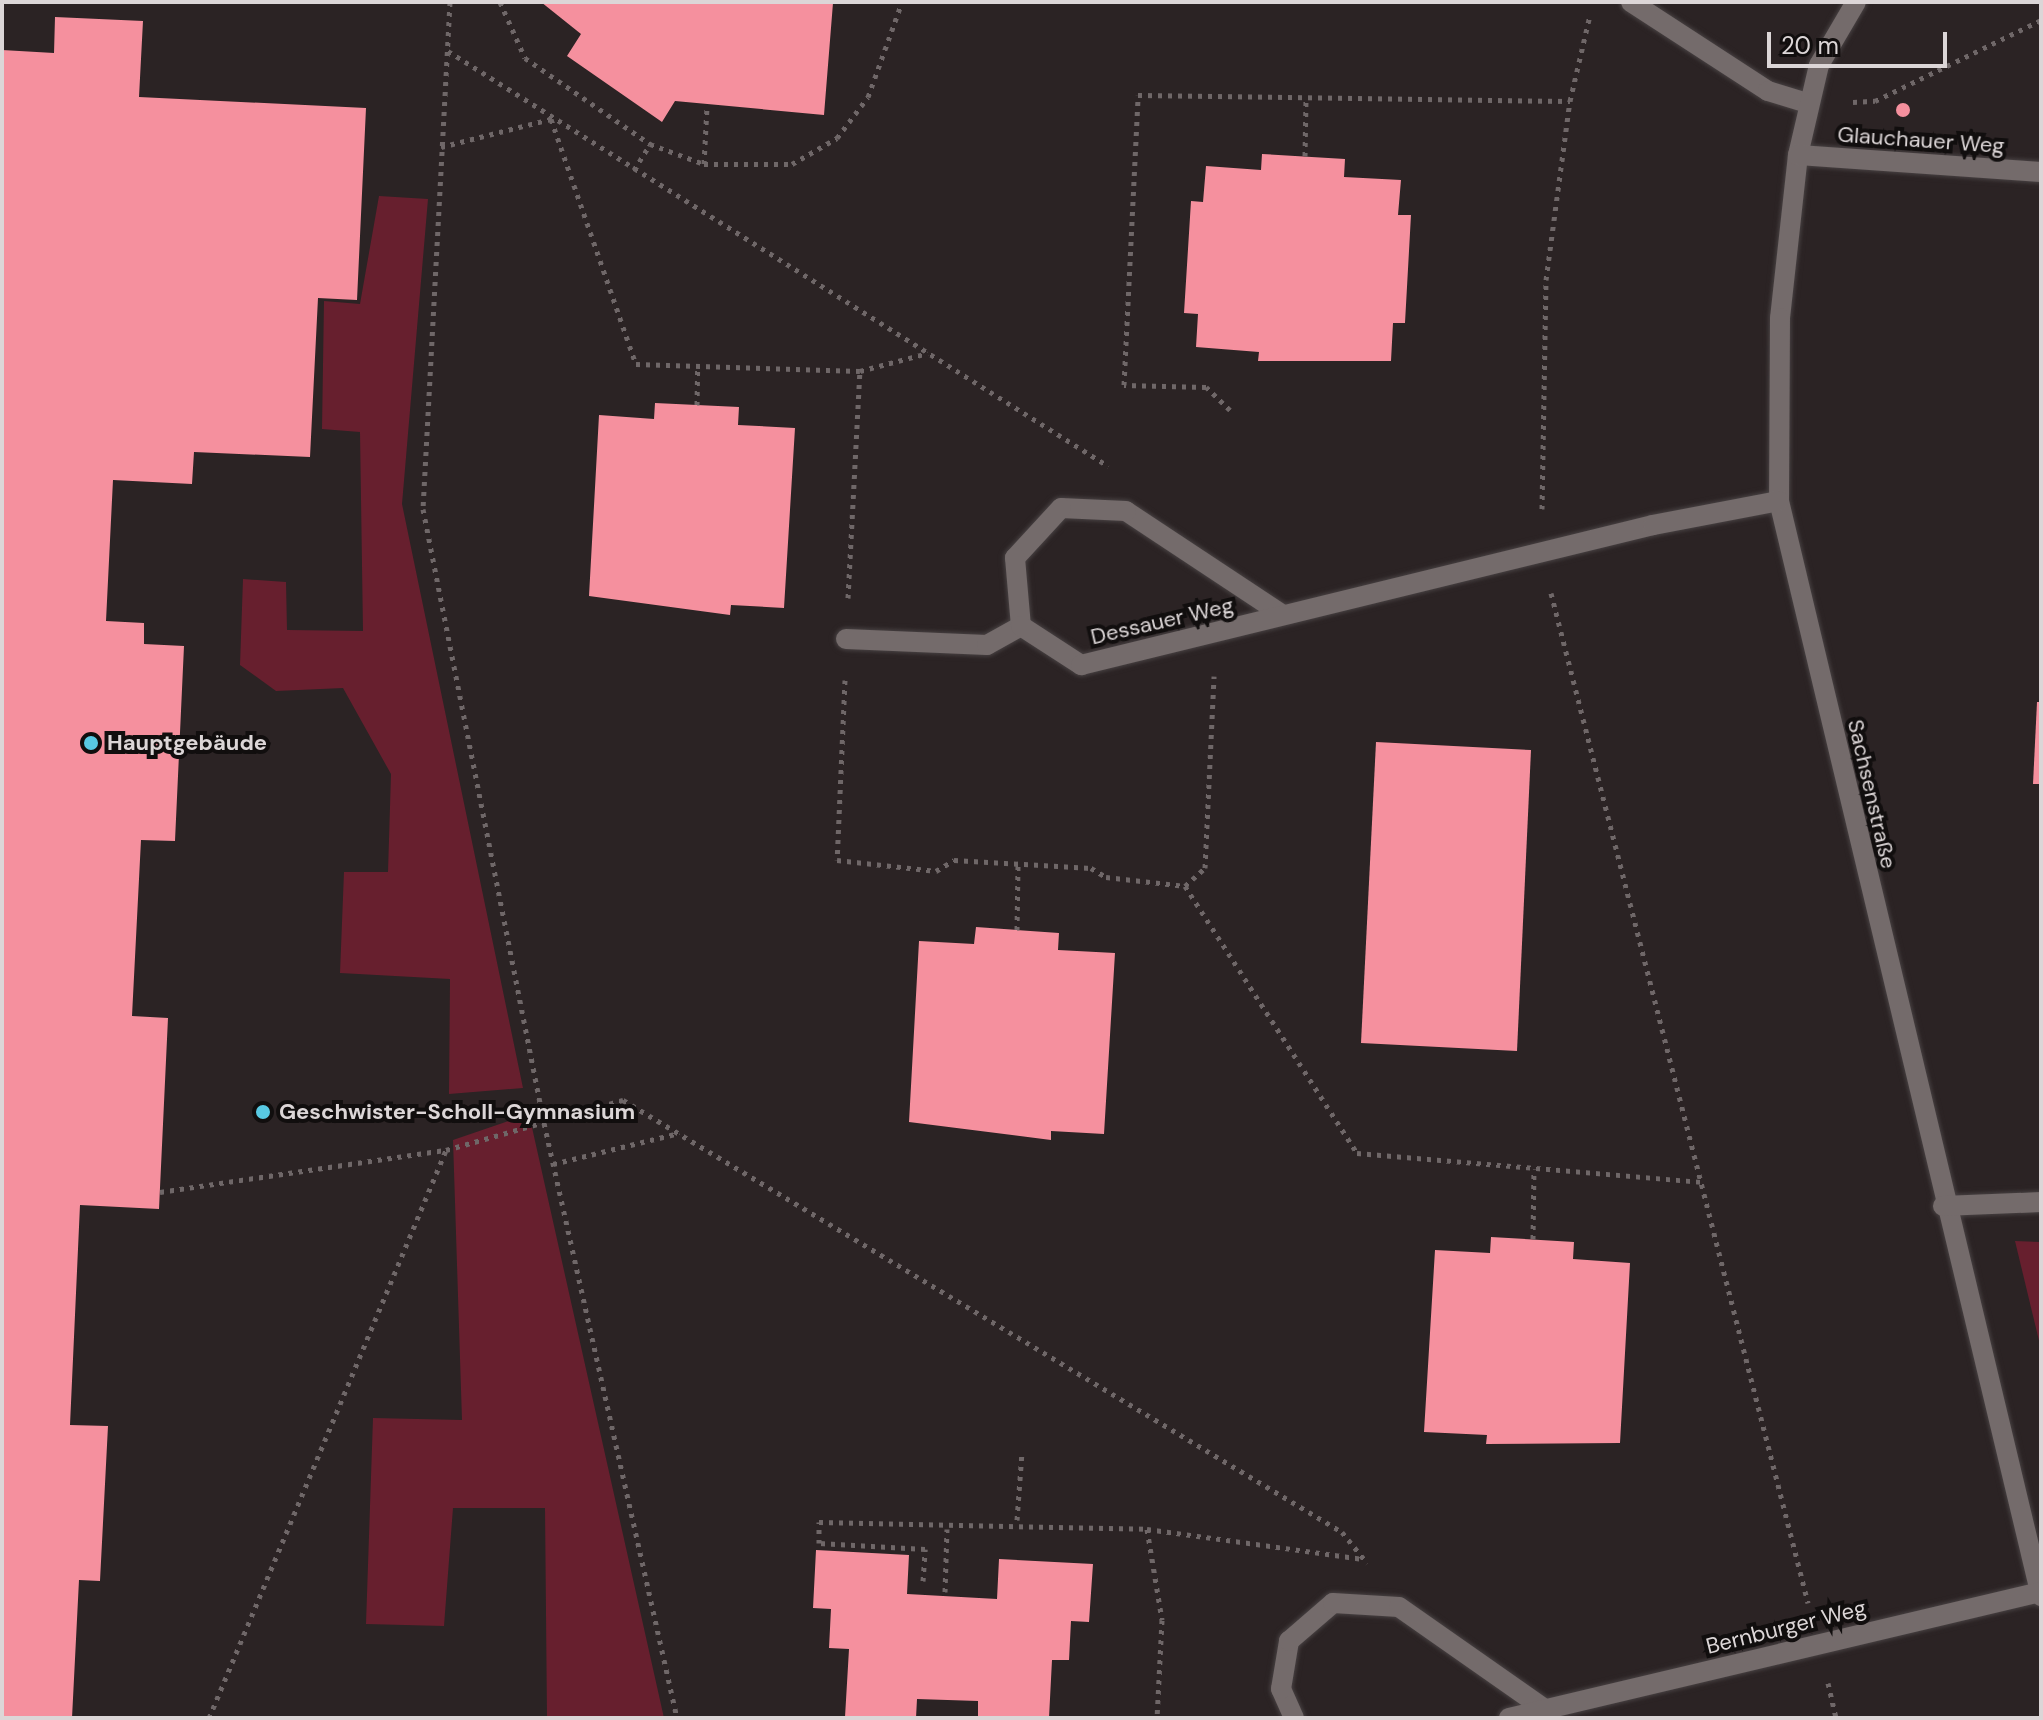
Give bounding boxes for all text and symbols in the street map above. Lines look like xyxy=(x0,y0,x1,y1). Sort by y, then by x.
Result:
scale bar xyxy=(1771,16,1951,66)
text: 20 m xyxy=(1781,30,1839,61)
street label: Glauchauer Weg xyxy=(1837,121,2005,159)
street label: Dessauer Weg xyxy=(1088,592,1236,650)
street label: Sachsenstraße xyxy=(1842,717,1902,871)
place label: Hauptgebäude xyxy=(107,730,267,756)
marker: Hauptgebäude xyxy=(82,734,100,752)
place label: Geschwister-Scholl-Gymnasium xyxy=(279,1099,635,1125)
marker: Geschwister-Scholl-Gymnasium xyxy=(254,1103,272,1121)
street label: Bernburger Weg xyxy=(1703,1594,1869,1660)

